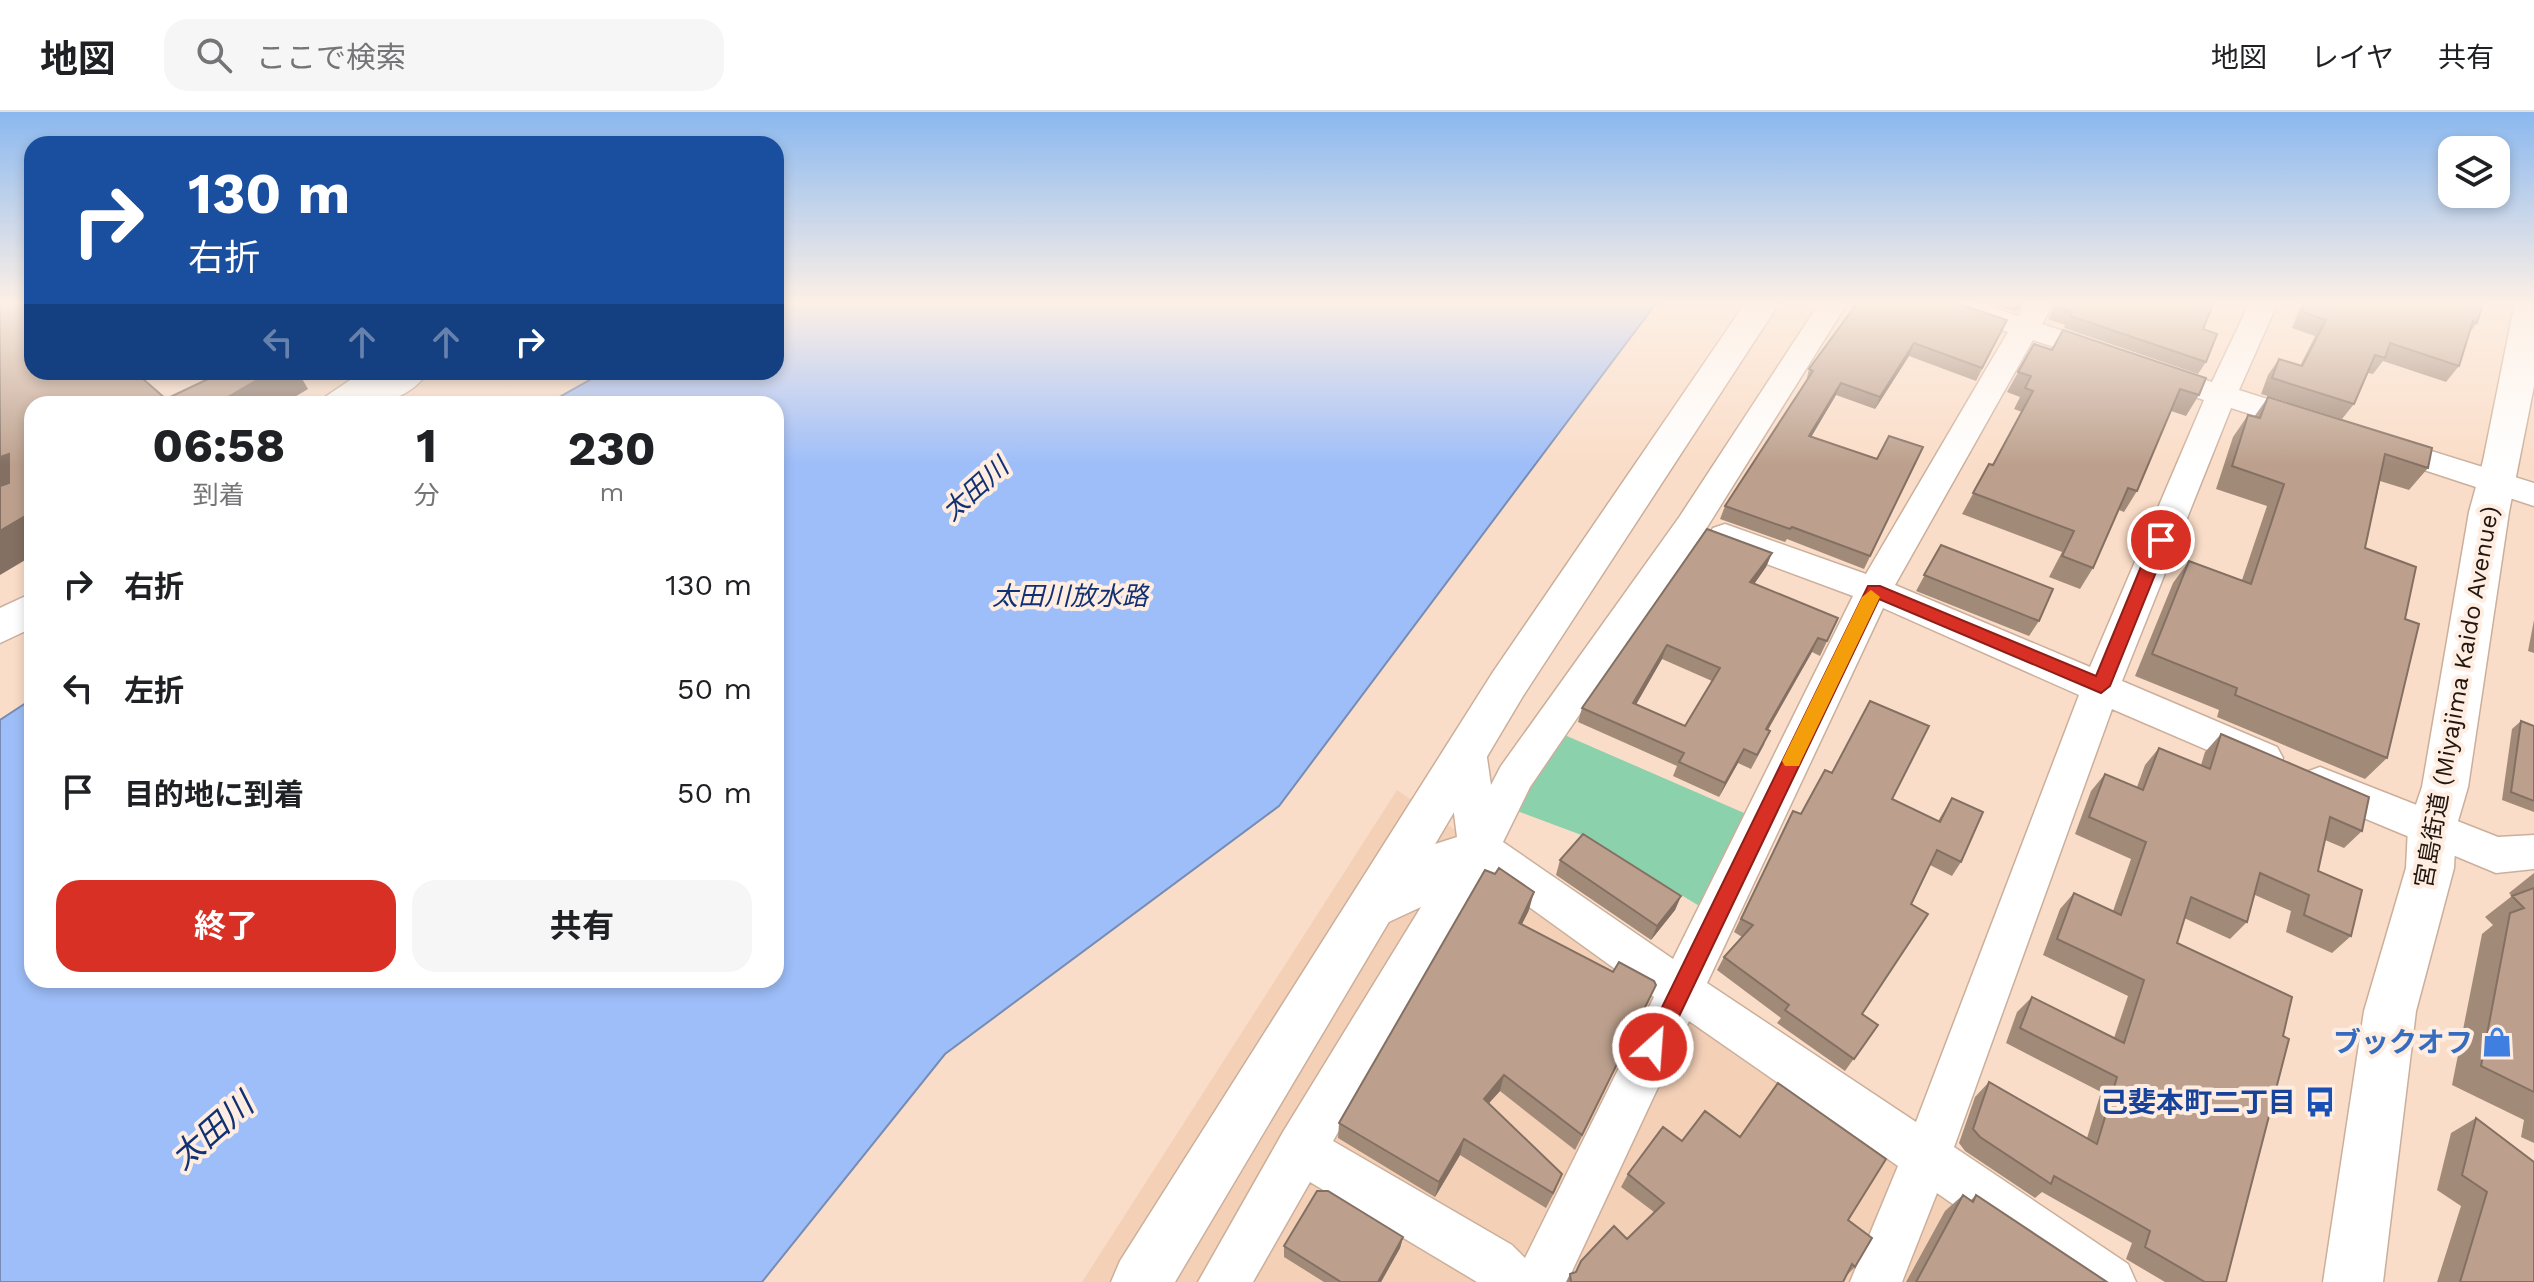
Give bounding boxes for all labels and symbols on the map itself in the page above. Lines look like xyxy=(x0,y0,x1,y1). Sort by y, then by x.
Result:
water label: 太田川 xyxy=(936,450,1016,526)
street label: 宮島街道 (Miyajima Kaido Avenue) xyxy=(2410,504,2504,890)
pin xyxy=(2127,506,2195,574)
water label: 太田川放水路 xyxy=(992,581,1150,611)
position arrow xyxy=(1611,1005,1695,1089)
shop icon: ブックオフ xyxy=(2480,1025,2514,1059)
place label: ブックオフ xyxy=(2333,1026,2473,1059)
water label: 太田川 xyxy=(163,1083,263,1177)
bus stop icon: 己斐本町二丁目 xyxy=(2303,1085,2337,1119)
place label: 己斐本町二丁目 xyxy=(2100,1086,2296,1119)

